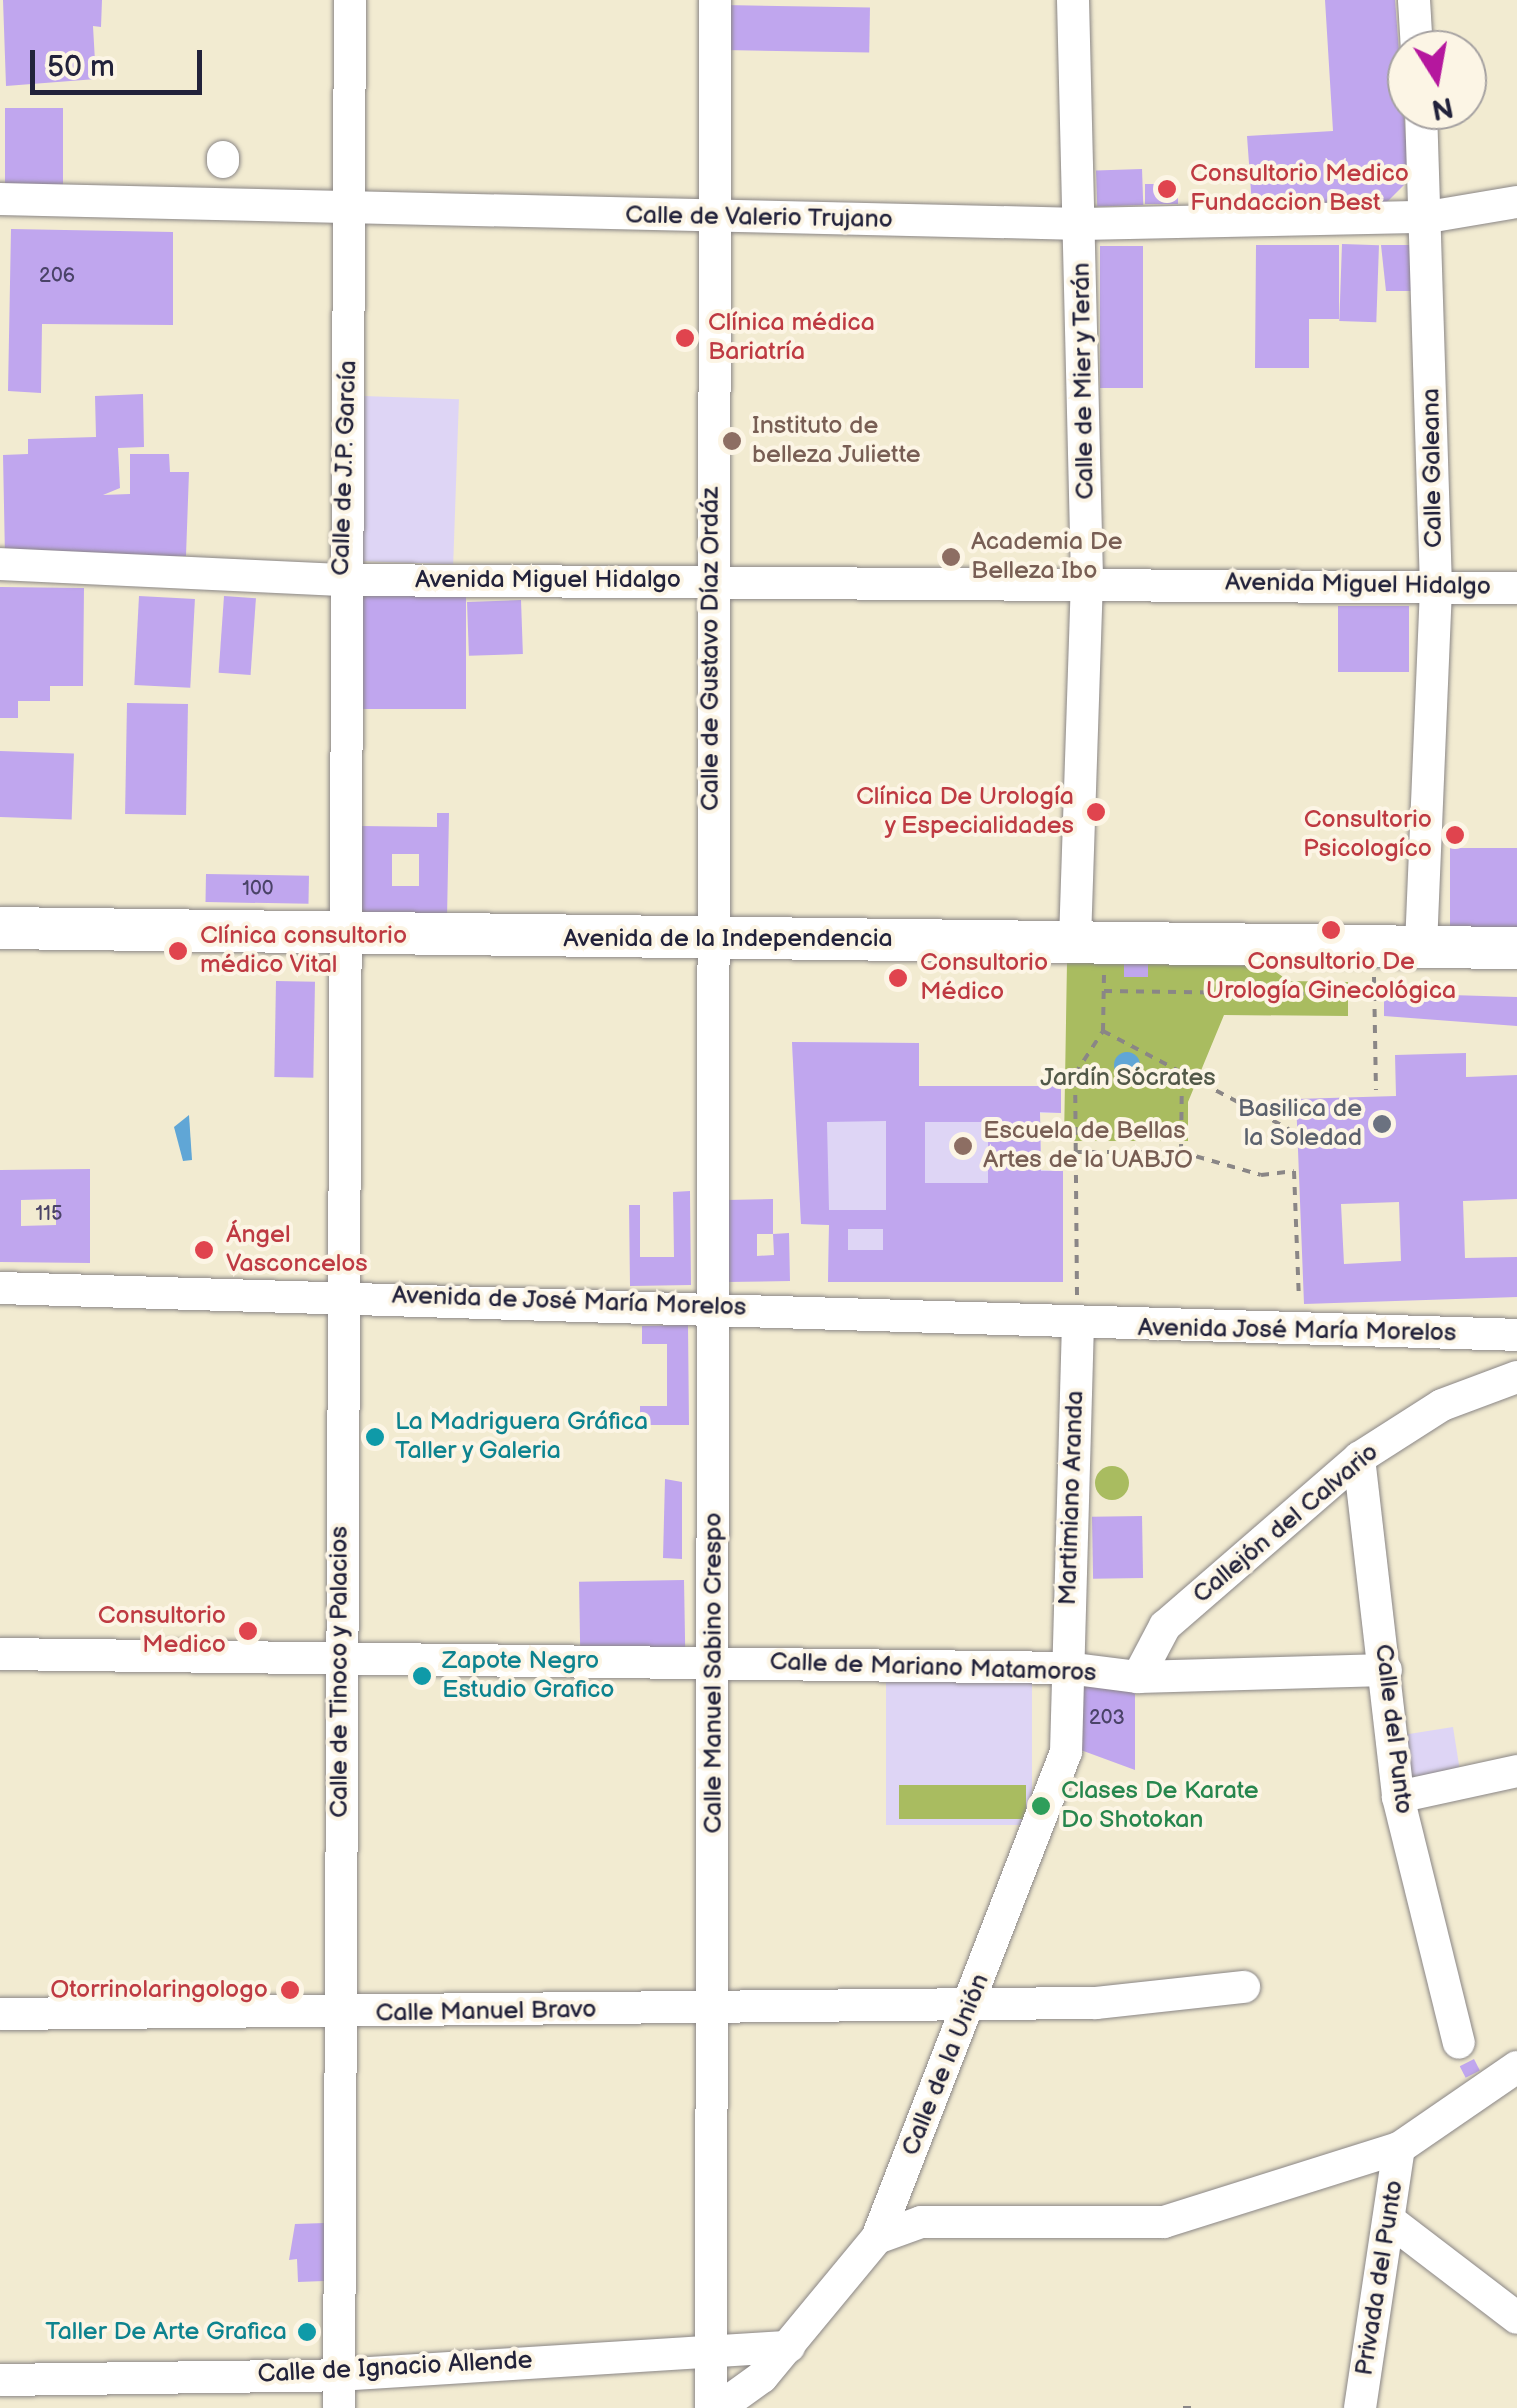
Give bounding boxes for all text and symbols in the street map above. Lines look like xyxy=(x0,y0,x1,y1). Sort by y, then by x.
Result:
scale bar xyxy=(35,30,208,92)
north arrow xyxy=(1387,30,1487,130)
text: 50 m xyxy=(47,49,115,85)
text: N xyxy=(1429,90,1456,126)
place label: Consultorio Medico Fundaccion Best xyxy=(1190,160,1409,219)
marker: Consultorio Medico Fundaccion Best xyxy=(1154,176,1180,202)
street label: Calle de Valerio Trujano xyxy=(624,201,894,235)
street label: Calle de Mier y Terán xyxy=(1067,261,1101,501)
house number: 206 xyxy=(39,264,75,288)
place label: Clínica médica Bariatría xyxy=(708,309,875,368)
marker: Clínica médica Bariatría xyxy=(672,325,698,351)
street label: Calle de J.P. García xyxy=(326,359,364,577)
street label: Calle Galeana xyxy=(1417,388,1449,548)
place label: Instituto de belleza Juliette xyxy=(752,412,922,471)
marker: Instituto de belleza Juliette xyxy=(721,430,743,452)
street label: Calle de Gustavo Díaz Ordáz xyxy=(696,487,726,811)
place label: Academia De Belleza Ibo xyxy=(971,528,1122,587)
marker: Academia De Belleza Ibo xyxy=(940,546,962,568)
street label: Avenida Miguel Hidalgo xyxy=(415,565,681,595)
street label: Avenida Miguel Hidalgo xyxy=(1225,568,1491,602)
place label: Clínica De Urología y Especialidades xyxy=(856,783,1074,842)
marker: Clínica De Urología y Especialidades xyxy=(1083,799,1109,825)
place label: Consultorio Psicologíco xyxy=(1303,806,1432,865)
marker: Consultorio Psicologíco xyxy=(1442,822,1468,848)
house number: 100 xyxy=(242,877,274,901)
marker: Consultorio De Urología Ginecológica xyxy=(1318,917,1344,943)
place label: Clínica consultorio médico Vital xyxy=(200,922,407,981)
street label: Avenida de la Independencia xyxy=(563,924,893,954)
marker: Clínica consultorio médico Vital xyxy=(165,938,191,964)
place label: Consultorio De Urología Ginecológica xyxy=(1206,948,1456,1007)
place label: Consultorio Médico xyxy=(920,949,1048,1008)
marker: Consultorio Médico xyxy=(885,965,911,991)
park label: Jardín Sócrates xyxy=(1040,1063,1216,1093)
place label: Basilica de la Soledad xyxy=(1238,1095,1362,1154)
marker: Basilica de la Soledad xyxy=(1371,1113,1393,1135)
place label: Escuela de Bellas Artes de la UABJO xyxy=(983,1117,1193,1176)
marker: Escuela de Bellas Artes de la UABJO xyxy=(952,1135,974,1157)
house number: 115 xyxy=(36,1202,62,1226)
place label: Ángel Vasconcelos xyxy=(226,1221,368,1280)
marker: Ángel Vasconcelos xyxy=(191,1237,217,1263)
street label: Avenida de José María Morelos xyxy=(391,1281,747,1323)
street label: Avenida José María Morelos xyxy=(1137,1313,1457,1349)
street label: Martimiano Aranda xyxy=(1053,1390,1091,1606)
place label: La Madriguera Gráfica Taller y Galeria xyxy=(395,1408,648,1467)
marker: La Madriguera Gráfica Taller y Galeria xyxy=(364,1426,386,1448)
street label: Callejón del Calvario xyxy=(1187,1438,1385,1610)
street label: Calle Manuel Sabino Crespo xyxy=(699,1512,729,1834)
street label: Calle de Tinoco y Palacios xyxy=(325,1524,355,1820)
place label: Consultorio Medico xyxy=(98,1602,226,1661)
marker: Consultorio Medico xyxy=(235,1618,261,1644)
street label: Calle del Punto xyxy=(1368,1642,1418,1816)
place label: Zapote Negro Estudio Grafico xyxy=(442,1647,615,1706)
street label: Calle de Mariano Matamoros xyxy=(769,1647,1097,1689)
marker: Zapote Negro Estudio Grafico xyxy=(411,1665,433,1687)
house number: 203 xyxy=(1089,1706,1125,1730)
place label: Clases De Karate Do Shotokan xyxy=(1061,1777,1259,1836)
marker: Clases De Karate Do Shotokan xyxy=(1030,1795,1052,1817)
street label: Calle de la Unión xyxy=(896,1970,996,2160)
place label: Otorrinolaringologo xyxy=(50,1975,268,2005)
marker: Otorrinolaringologo xyxy=(277,1977,303,2003)
street label: Calle Manuel Bravo xyxy=(375,1995,597,2029)
street label: Privada del Punto xyxy=(1350,2178,1410,2378)
place label: Taller De Arte Grafica xyxy=(45,2317,287,2347)
marker: Taller De Arte Grafica xyxy=(296,2321,318,2343)
street label: Calle de Ignacio Allende xyxy=(257,2346,533,2390)

